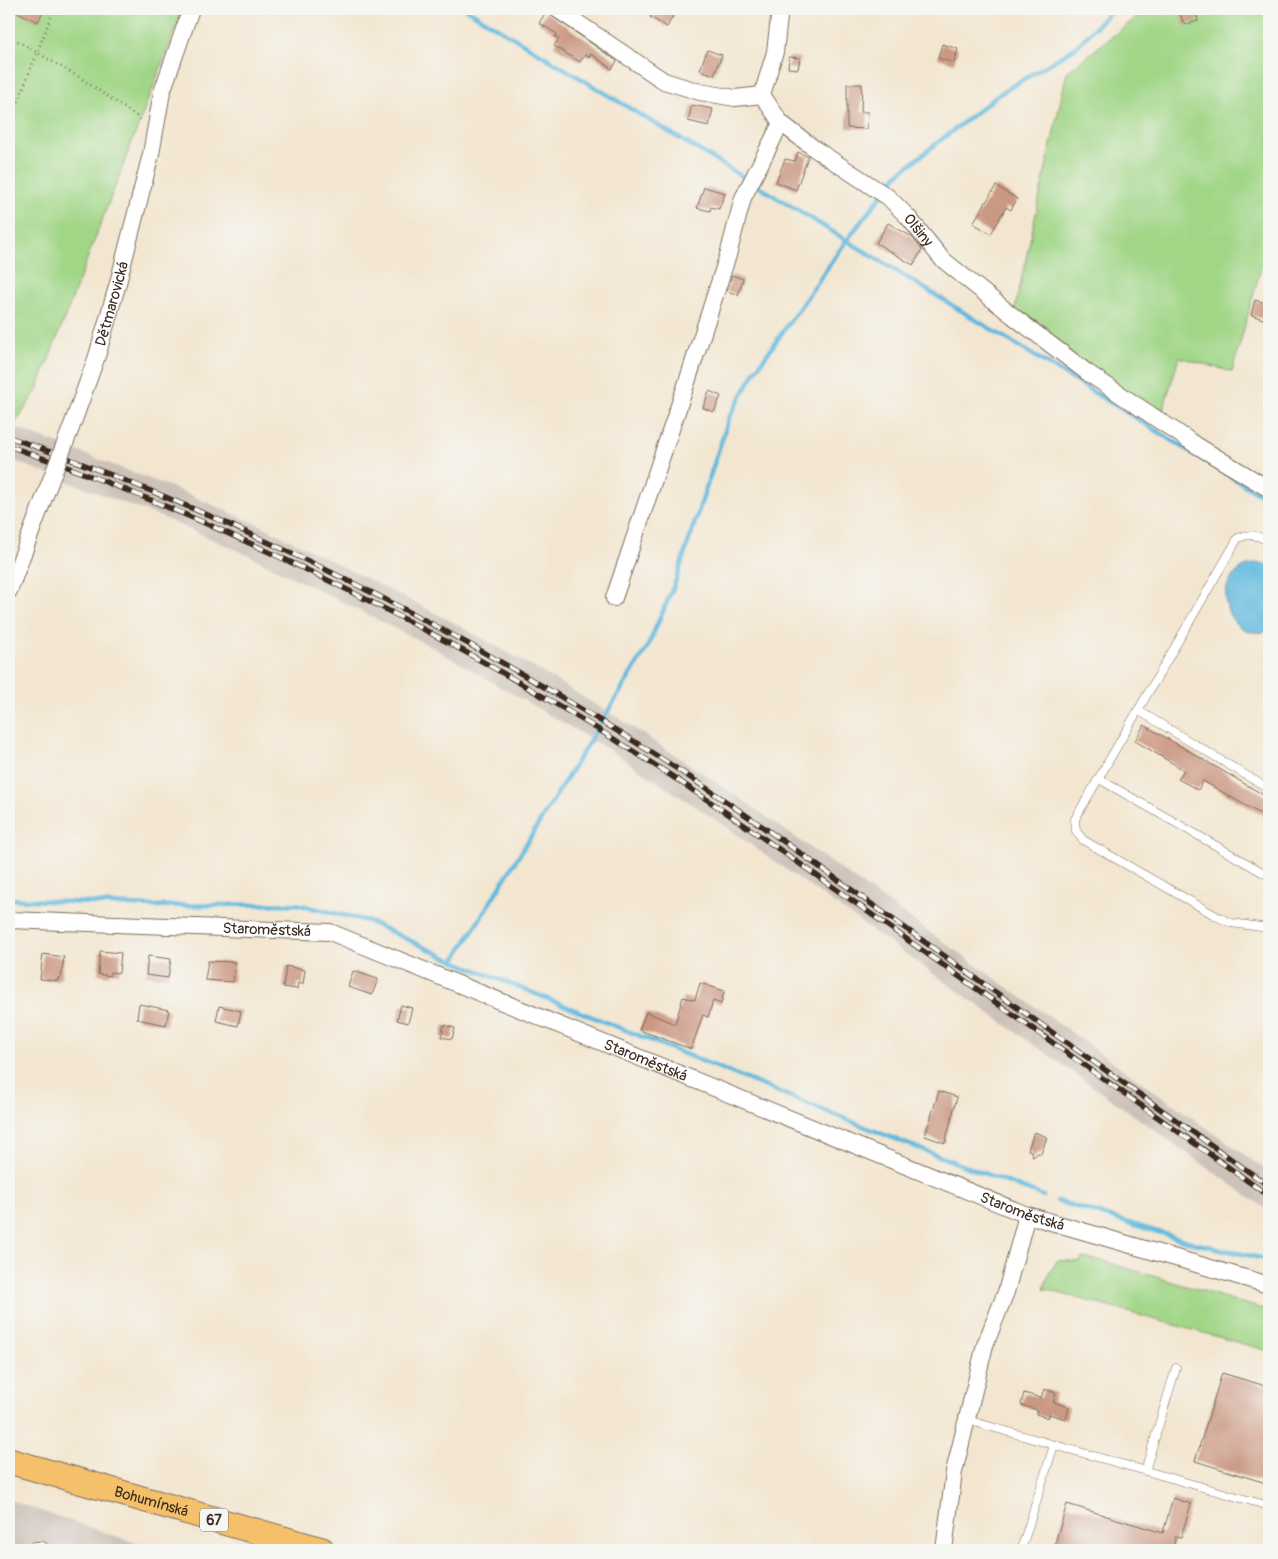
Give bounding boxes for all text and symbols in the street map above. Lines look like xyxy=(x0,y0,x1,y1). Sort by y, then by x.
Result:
street label: Olšiny xyxy=(899,210,938,251)
street label: Dětmarovická xyxy=(91,259,133,348)
street label: Staroměstská xyxy=(222,918,311,941)
street label: Staroměstská xyxy=(601,1035,690,1086)
street label: Staroměstská xyxy=(977,1187,1067,1235)
street label: Bohumínská xyxy=(112,1482,191,1521)
road number: 67 xyxy=(200,1508,228,1532)

